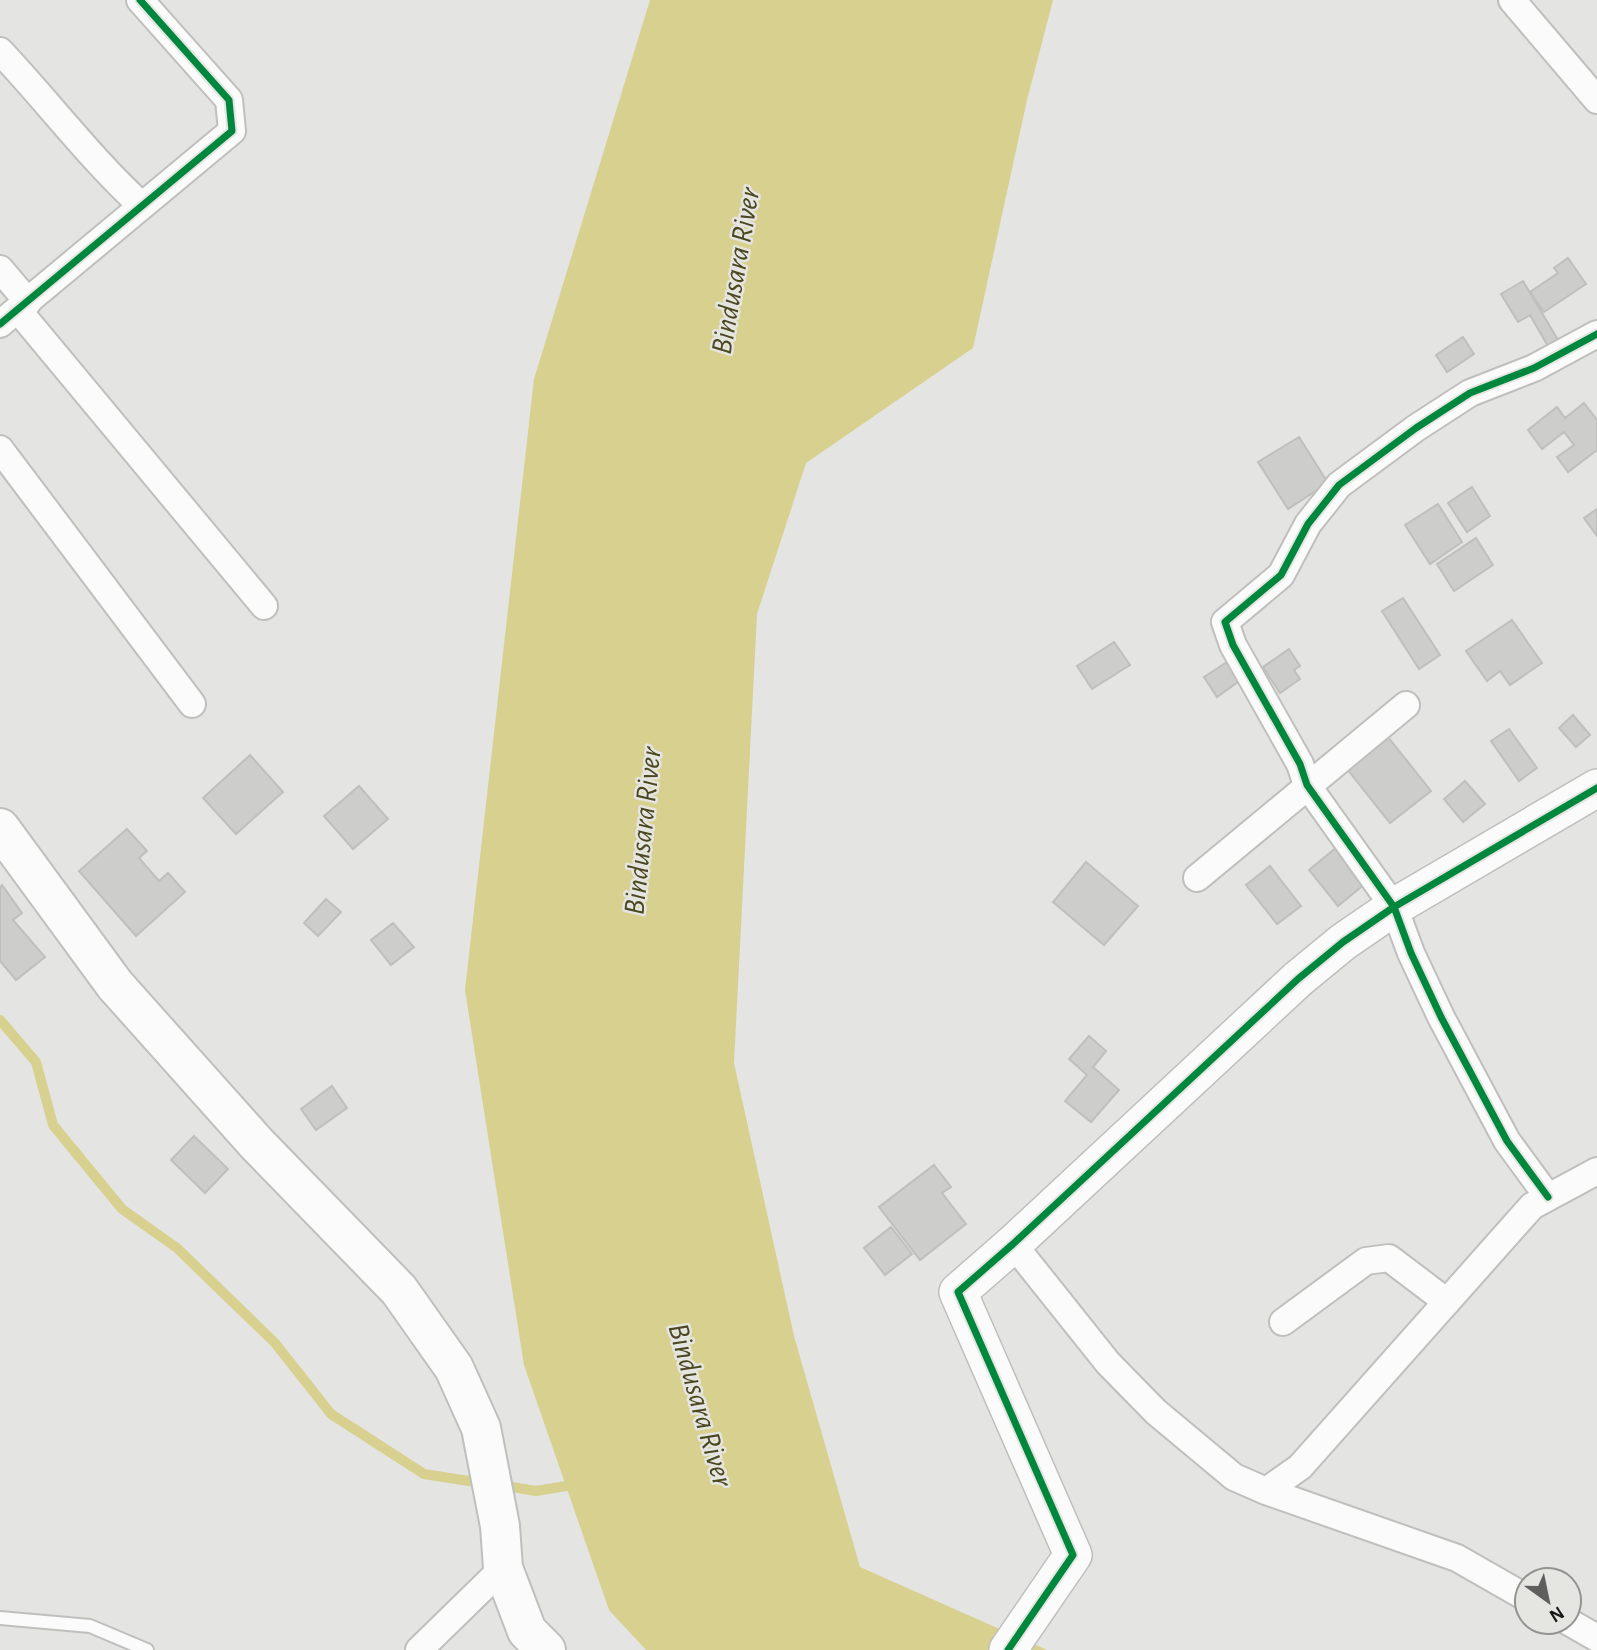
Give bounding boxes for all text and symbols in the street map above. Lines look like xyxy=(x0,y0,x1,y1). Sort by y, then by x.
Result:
water label: Bindusara River xyxy=(707,184,766,357)
water label: Bindusara River xyxy=(619,744,667,916)
water label: Bindusara River xyxy=(662,1320,738,1491)
north arrow xyxy=(1513,1566,1583,1636)
text: N xyxy=(1546,1602,1567,1626)

